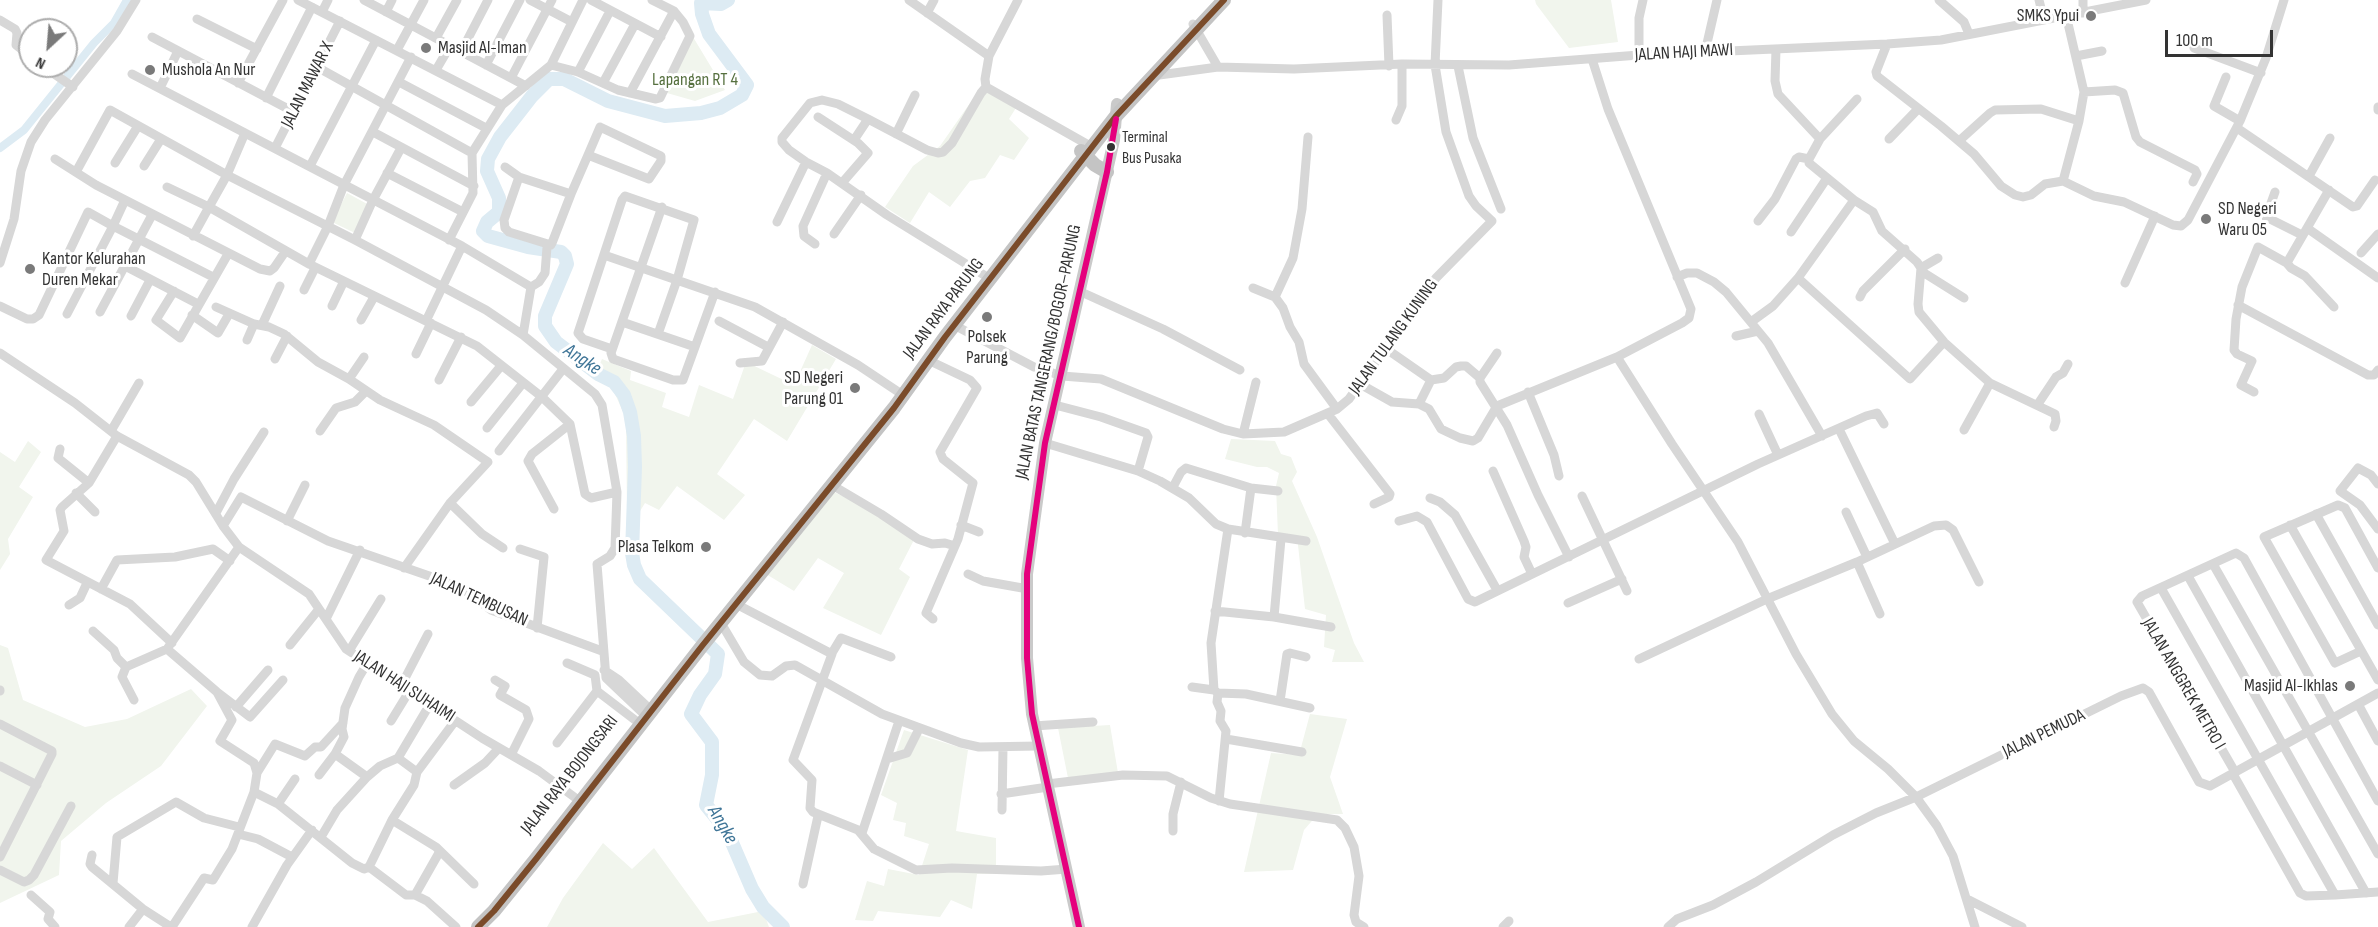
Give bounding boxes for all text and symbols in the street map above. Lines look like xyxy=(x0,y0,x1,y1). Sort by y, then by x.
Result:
place label: SMKS Ypui xyxy=(2017,5,2079,27)
marker: SMKS Ypui xyxy=(2084,9,2098,23)
north arrow xyxy=(18,18,78,78)
scale bar xyxy=(2168,18,2276,56)
text: 100 m xyxy=(2176,30,2213,51)
place label: Masjid Al-Iman xyxy=(438,37,527,59)
street label: JALAN MAWAR X xyxy=(277,38,339,132)
street label: JALAN HAJI MAWI xyxy=(1634,40,1734,66)
marker: Masjid Al-Iman xyxy=(419,41,433,55)
text: N xyxy=(33,52,49,73)
place label: Mushola An Nur xyxy=(162,59,255,81)
marker: Mushola An Nur xyxy=(143,63,157,77)
park label: Lapangan RT 4 xyxy=(652,69,738,91)
place label: Terminal Bus Pusaka xyxy=(1122,128,1182,166)
marker: Terminal Bus Pusaka xyxy=(1105,141,1117,153)
place label: SD Negeri Waru 05 xyxy=(2218,198,2277,240)
marker: SD Negeri Waru 05 xyxy=(2199,212,2213,226)
street label: JALAN BATAS TANGERANG/BOGOR–PARUNG xyxy=(1011,223,1087,481)
place label: Kantor Kelurahan Duren Mekar xyxy=(42,248,146,290)
street label: JALAN RAYA PARUNG xyxy=(899,254,989,364)
marker: Kantor Kelurahan Duren Mekar xyxy=(23,262,37,276)
street label: JALAN TULANG KUNING xyxy=(1345,275,1443,399)
marker: Polsek Parung xyxy=(980,310,994,324)
place label: Polsek Parung xyxy=(966,326,1008,368)
water label: Angke xyxy=(559,339,605,381)
place label: SD Negeri Parung 01 xyxy=(784,367,843,410)
marker: SD Negeri Parung 01 xyxy=(848,381,862,395)
place label: Plasa Telkom xyxy=(618,536,694,558)
marker: Plasa Telkom xyxy=(699,540,713,554)
street label: JALAN TEMBUSAN xyxy=(427,568,531,632)
street label: JALAN ANGGREK METRO I xyxy=(2136,614,2230,754)
street label: JALAN HAJI SUHAIMI xyxy=(349,646,459,728)
place label: Masjid Al-Ikhlas xyxy=(2244,675,2338,697)
marker: Masjid Al-Ikhlas xyxy=(2343,679,2357,693)
street label: JALAN PEMUDA xyxy=(1999,705,2089,763)
street label: JALAN RAYA BOJONGSARI xyxy=(517,711,623,839)
water label: Angke xyxy=(702,802,742,848)

